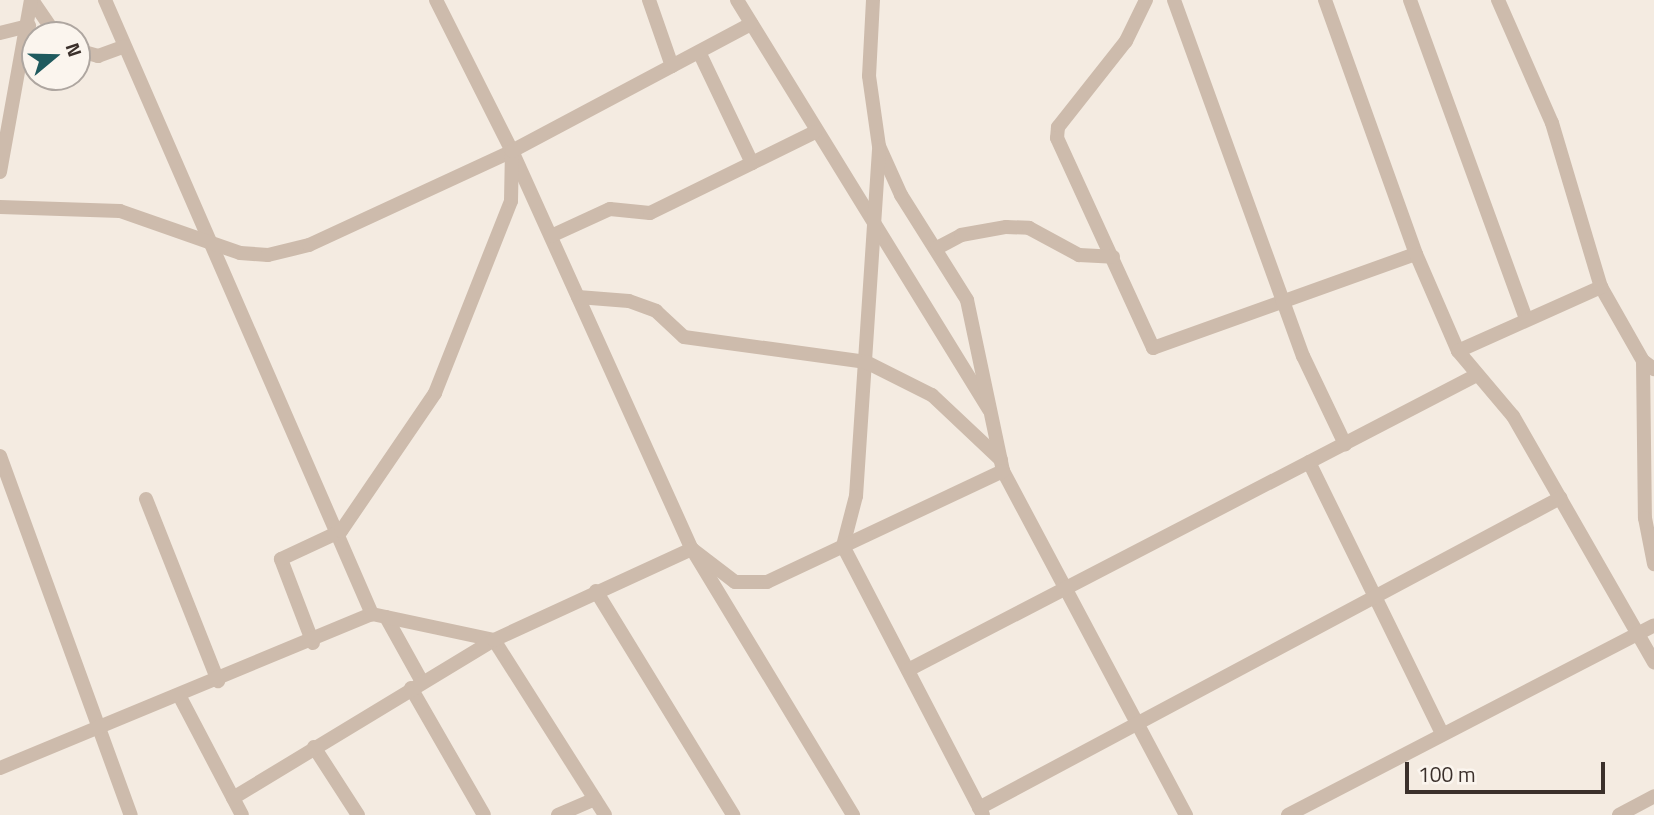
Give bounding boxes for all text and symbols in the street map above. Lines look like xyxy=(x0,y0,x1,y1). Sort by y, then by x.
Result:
north arrow xyxy=(21,21,91,91)
text: N xyxy=(59,39,90,61)
scale bar xyxy=(1409,748,1608,792)
text: 100 m xyxy=(1418,758,1475,790)

